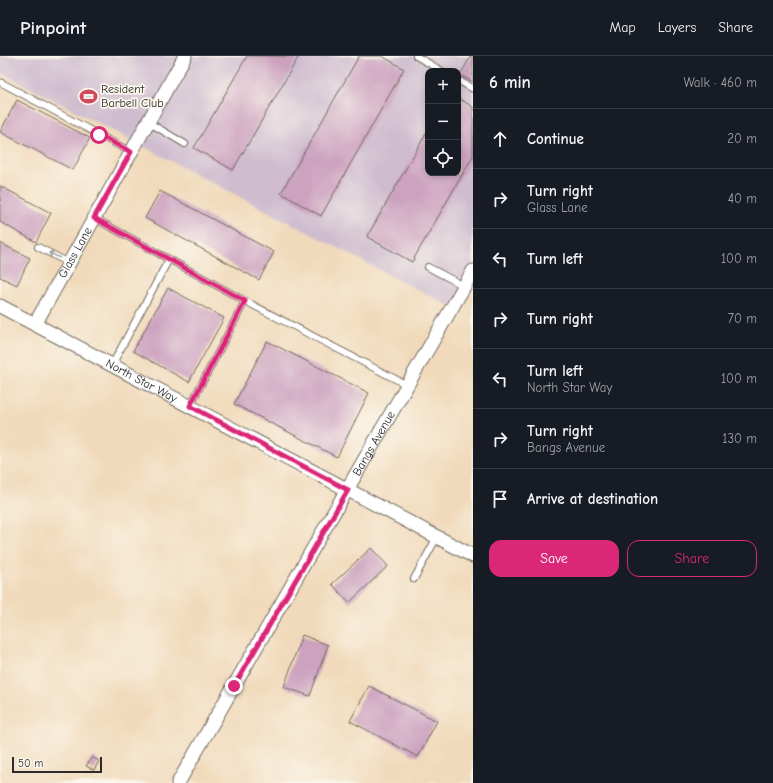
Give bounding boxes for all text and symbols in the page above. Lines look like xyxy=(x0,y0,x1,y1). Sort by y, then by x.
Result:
text: Pinpoint xyxy=(20,17,86,39)
text: Map xyxy=(609,19,636,36)
text: Layers xyxy=(658,19,696,36)
text: Share xyxy=(718,19,753,36)
map controls xyxy=(425,68,461,176)
button: + xyxy=(425,68,461,104)
text: 6 min xyxy=(489,73,531,92)
text: Walk · 460 m xyxy=(683,75,757,90)
place label: Resident Barbell Club xyxy=(101,82,164,110)
sports icon: Resident Barbell Club xyxy=(78,86,98,106)
button: − xyxy=(425,104,461,140)
route start xyxy=(90,126,108,144)
icon: ahead xyxy=(489,128,511,150)
text: Continue xyxy=(527,130,584,148)
text: 20 m xyxy=(727,131,757,146)
button: locate xyxy=(425,140,461,176)
text: Turn right xyxy=(527,182,593,200)
icon: right xyxy=(489,188,511,210)
text: 40 m xyxy=(728,191,757,206)
text: Glass Lane xyxy=(527,200,588,215)
street label: Glass Lane xyxy=(55,225,95,280)
icon: left xyxy=(489,248,511,270)
text: Turn left xyxy=(527,250,583,268)
one-way arrow xyxy=(48,251,60,258)
text: 100 m xyxy=(721,251,757,266)
icon: right xyxy=(489,308,511,330)
text: Turn right xyxy=(527,310,593,328)
text: 70 m xyxy=(728,311,757,326)
street label: North Star Way xyxy=(103,356,180,406)
text: Turn left xyxy=(527,362,583,380)
icon: left xyxy=(489,368,511,390)
text: 100 m xyxy=(721,371,757,386)
text: North Star Way xyxy=(527,380,612,395)
street label: Bangs Avenue xyxy=(350,409,398,478)
text: Turn right xyxy=(527,422,593,440)
icon: right xyxy=(489,428,511,450)
text: 130 m xyxy=(722,431,757,446)
text: Bangs Avenue xyxy=(527,440,605,455)
icon: arrive xyxy=(489,488,511,510)
text: Arrive at destination xyxy=(527,490,658,508)
button: Save xyxy=(489,540,619,577)
button: Share xyxy=(627,540,757,577)
route end xyxy=(225,677,243,695)
scale bar xyxy=(12,755,102,774)
text: 50 m xyxy=(18,757,43,770)

